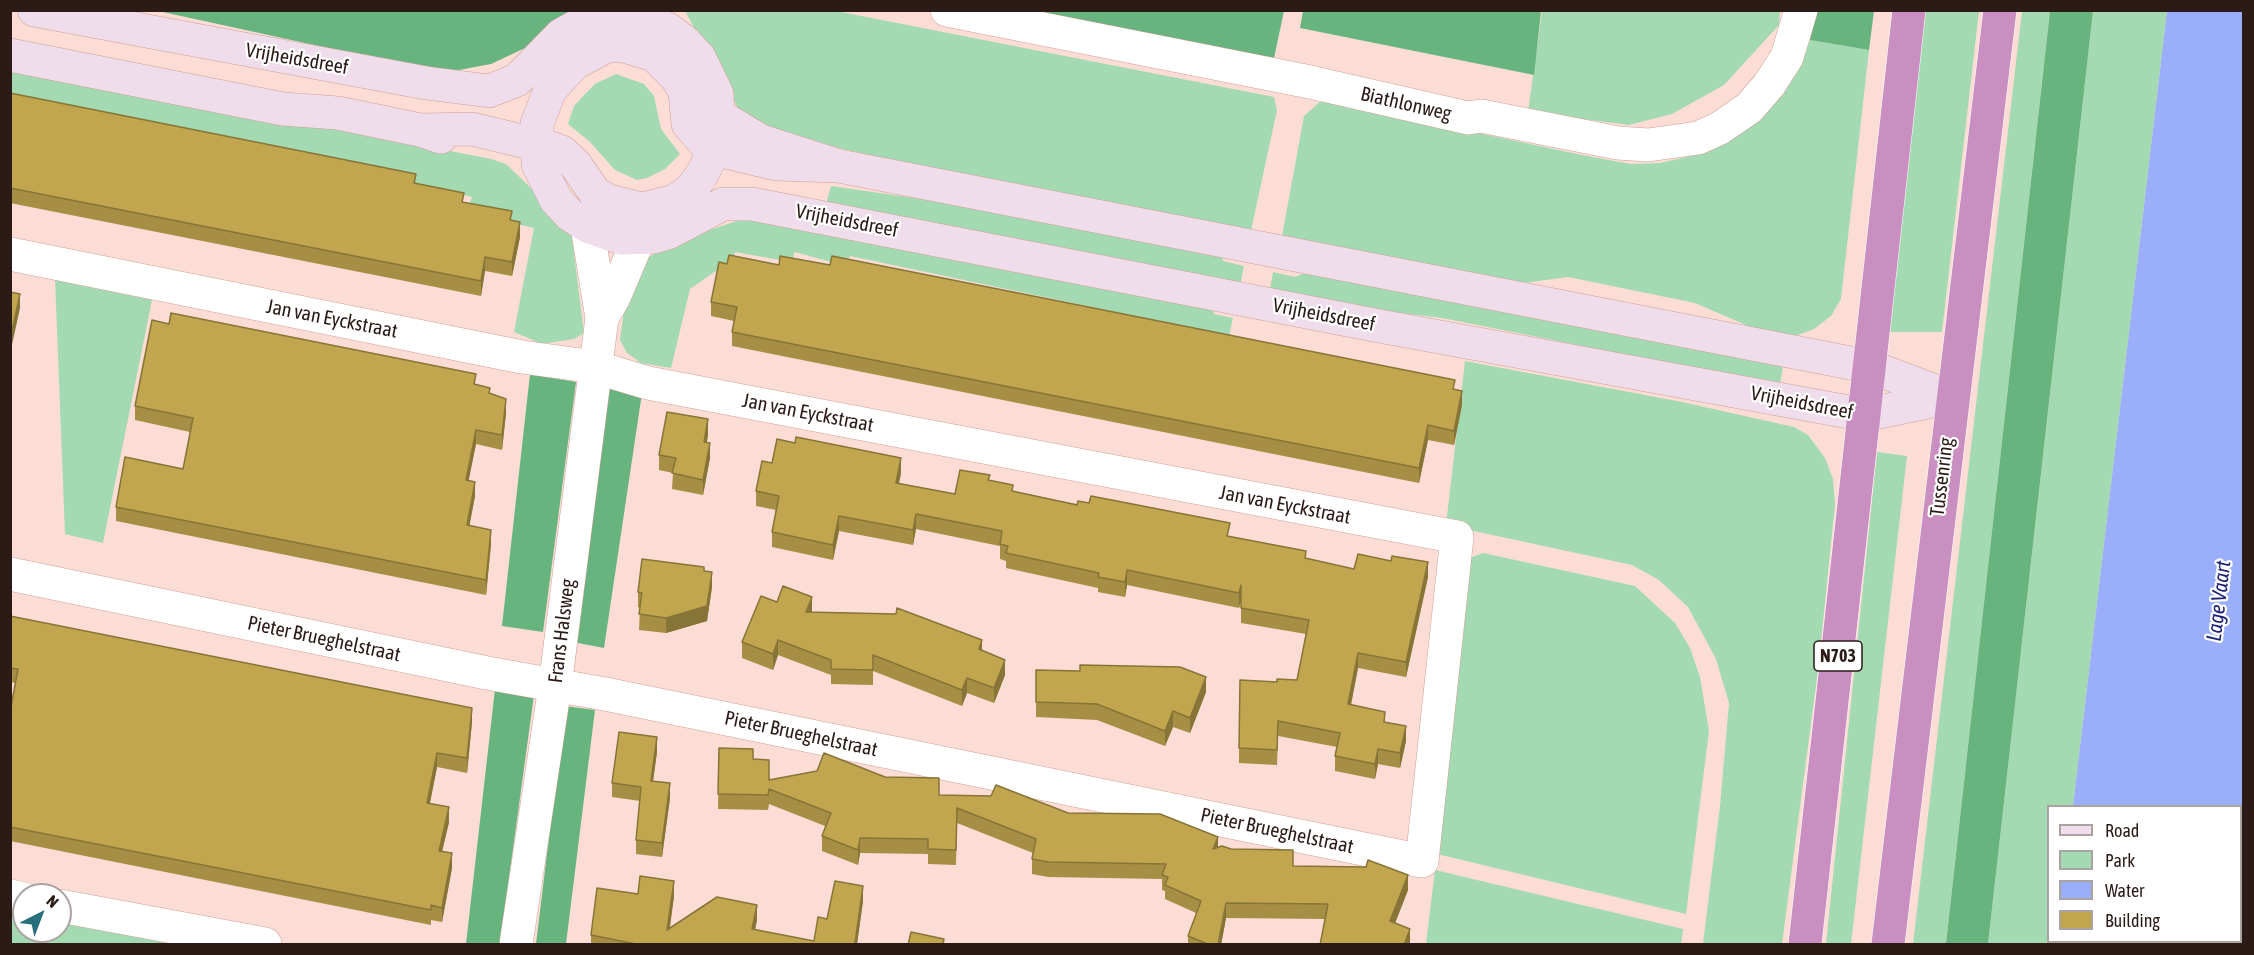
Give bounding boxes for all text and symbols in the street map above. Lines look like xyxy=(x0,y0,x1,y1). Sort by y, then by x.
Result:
street label: Vrijheidsdreef xyxy=(244,38,350,80)
street label: Biathlonweg xyxy=(1358,82,1454,126)
street label: Vrijheidsdreef xyxy=(794,199,900,243)
street label: Vrijheidsdreef xyxy=(1271,293,1377,337)
street label: Jan van Eyckstraat xyxy=(264,294,400,344)
street label: Vrijheidsdreef xyxy=(1749,381,1855,425)
street label: Jan van Eyckstraat xyxy=(740,388,876,438)
street label: Tussenring xyxy=(1925,436,1959,518)
street label: Jan van Eyckstraat xyxy=(1217,480,1353,530)
water label: Lage Vaart xyxy=(2202,559,2236,643)
street label: Frans Halsweg xyxy=(544,578,580,684)
street label: Pieter Brueghelstraat xyxy=(245,611,403,667)
road number: N703 xyxy=(1814,641,1862,671)
street label: Pieter Brueghelstraat xyxy=(722,706,880,762)
street label: Pieter Brueghelstraat xyxy=(1198,803,1356,859)
legend xyxy=(2047,805,2242,943)
text: Road xyxy=(2105,820,2139,841)
text: Park xyxy=(2105,850,2135,871)
text: Water xyxy=(2105,880,2144,901)
north arrow xyxy=(12,883,72,943)
text: N xyxy=(43,891,62,911)
text: Building xyxy=(2105,910,2160,931)

